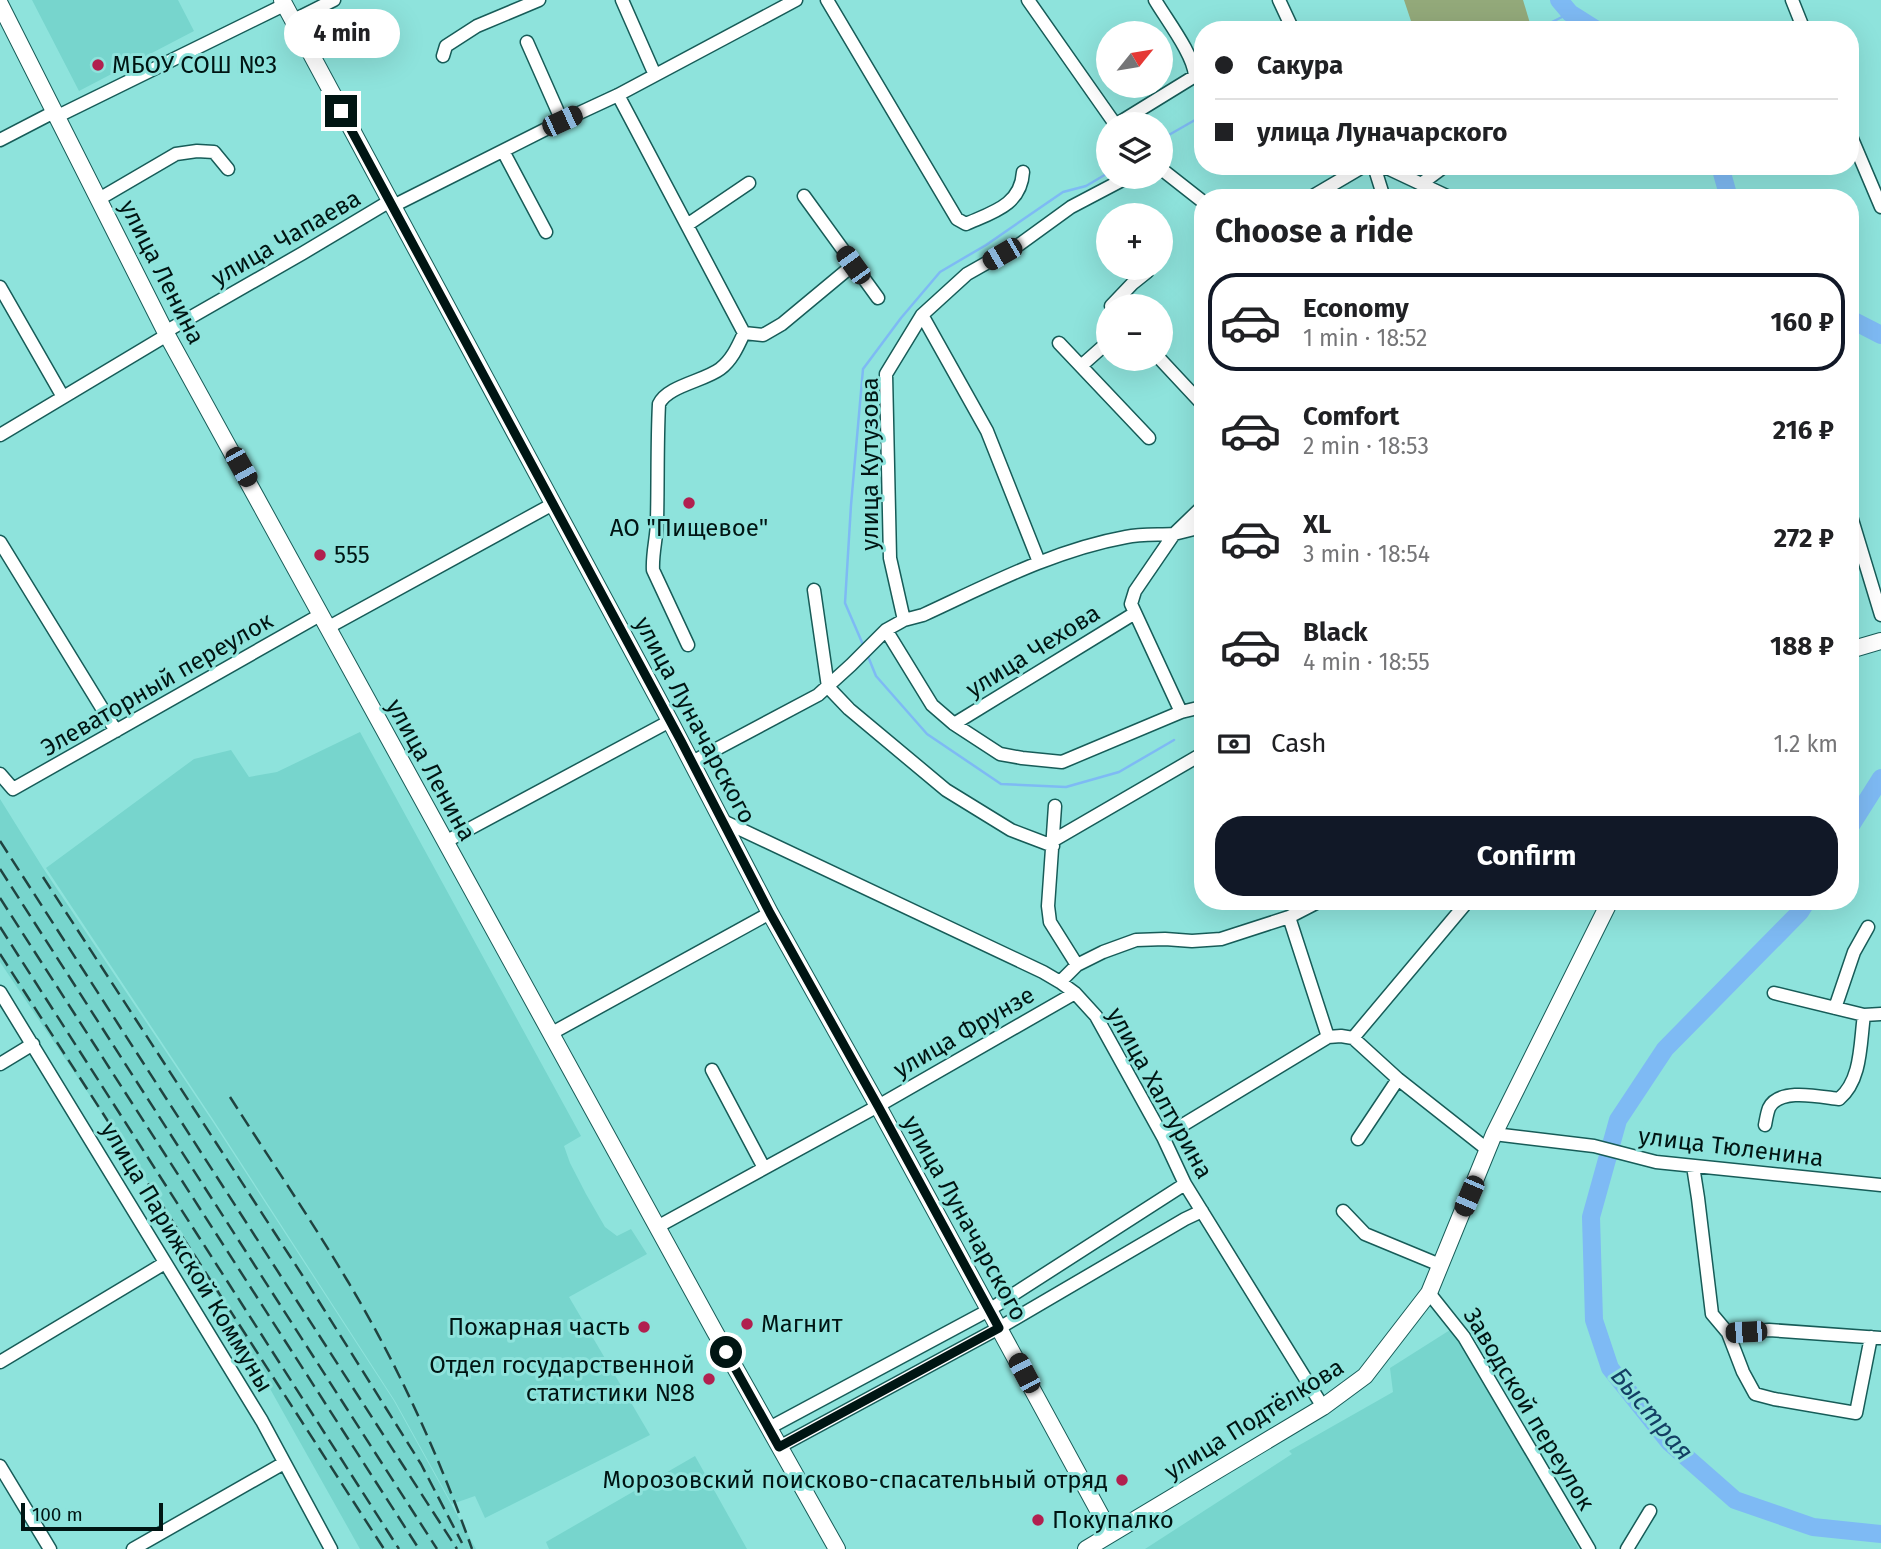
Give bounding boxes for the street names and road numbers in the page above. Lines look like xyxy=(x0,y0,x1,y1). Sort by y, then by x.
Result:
street label: улица Чапаева xyxy=(206,184,366,292)
street label: улица Ленина xyxy=(114,195,210,349)
street label: улица Кутузова xyxy=(856,377,884,551)
street label: улица Чехова xyxy=(961,599,1105,703)
street label: Элеваторный переулок xyxy=(36,606,278,762)
street label: улица Луначарского xyxy=(629,612,761,828)
street label: улица Ленина xyxy=(380,694,482,846)
street label: улица Фрунзе xyxy=(889,980,1039,1084)
street label: улица Халтурина xyxy=(1101,1002,1219,1184)
street label: улица Луначарского xyxy=(897,1111,1033,1325)
street label: улица Парижской Коммуны xyxy=(95,1117,279,1397)
street label: улица Тюленина xyxy=(1637,1122,1825,1172)
street label: Заводской переулок xyxy=(1458,1303,1601,1516)
street label: улица Подтёлкова xyxy=(1159,1353,1349,1485)

